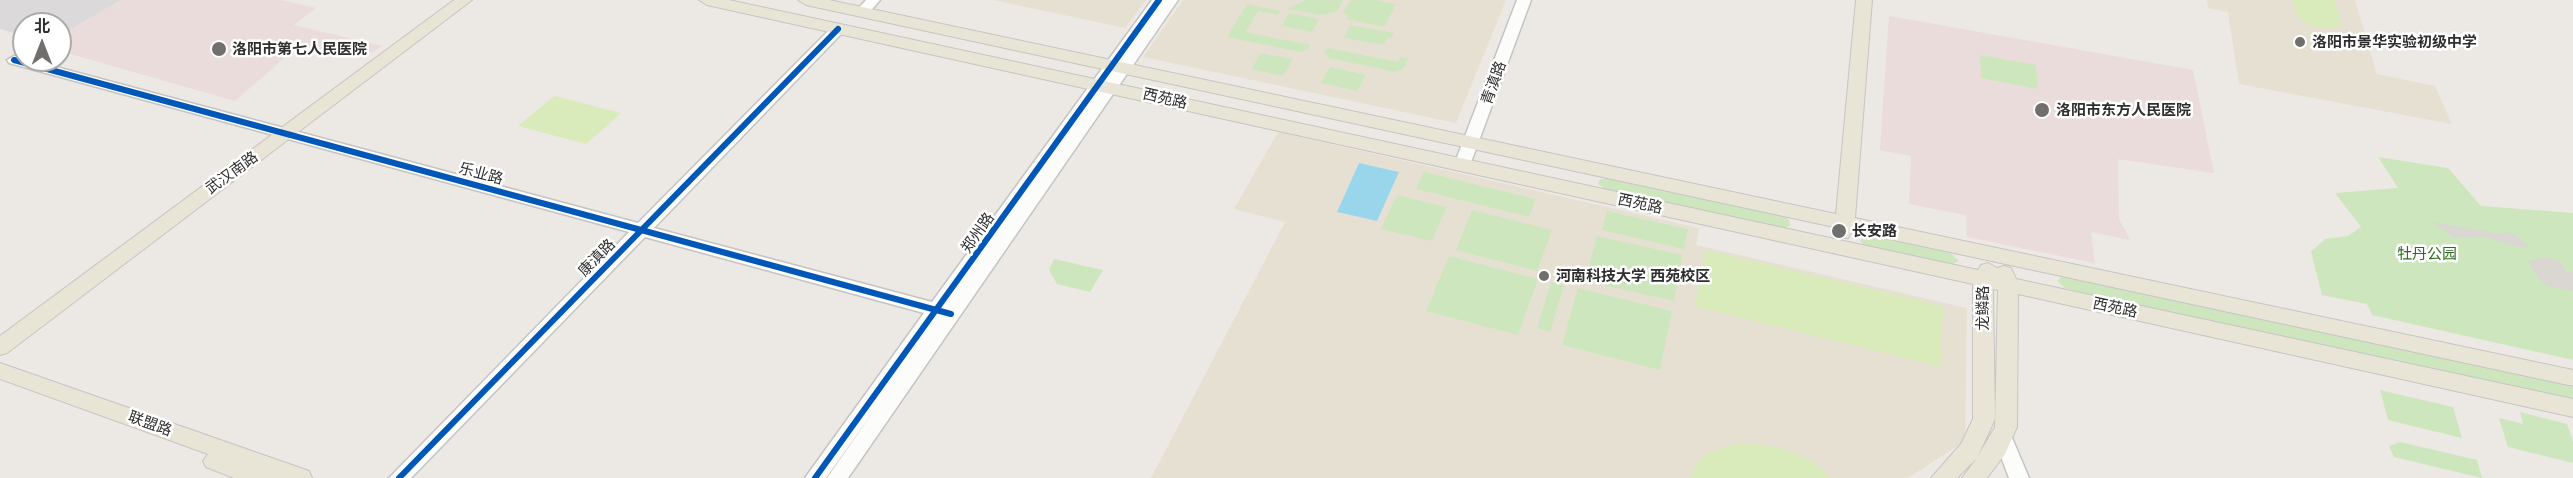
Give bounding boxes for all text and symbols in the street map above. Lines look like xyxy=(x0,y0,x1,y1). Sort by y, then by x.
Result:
north arrow xyxy=(12,12,72,72)
text: 北 xyxy=(34,16,50,36)
place label: 洛阳市景华实验初级中学 xyxy=(2312,33,2477,51)
marker: 洛阳市景华实验初级中学 xyxy=(2293,35,2307,49)
marker: 洛阳市第七人民医院 xyxy=(210,40,228,58)
place label: 洛阳市第七人民医院 xyxy=(232,40,367,58)
street label: 青滇路 xyxy=(1478,59,1510,107)
street label: 西苑路 xyxy=(1141,85,1189,113)
marker: 洛阳市东方人民医院 xyxy=(2033,101,2051,119)
place label: 洛阳市东方人民医院 xyxy=(2056,101,2191,119)
street label: 武汉南路 xyxy=(202,148,262,198)
street label: 乐业路 xyxy=(457,159,505,189)
street label: 西苑路 xyxy=(1616,191,1664,217)
street label: 郑州路 xyxy=(958,209,998,257)
marker: 长安路 xyxy=(1830,222,1848,240)
place label: 长安路 xyxy=(1852,222,1897,240)
street label: 康滇路 xyxy=(575,236,619,280)
park label: 牡丹公园 xyxy=(2397,245,2457,263)
place label: 河南科技大学 西苑校区 xyxy=(1556,267,1710,285)
marker: 河南科技大学 西苑校区 xyxy=(1537,269,1551,283)
street label: 龙鳞路 xyxy=(1974,286,1992,330)
street label: 西苑路 xyxy=(2091,295,2139,321)
street label: 联盟路 xyxy=(126,408,174,440)

